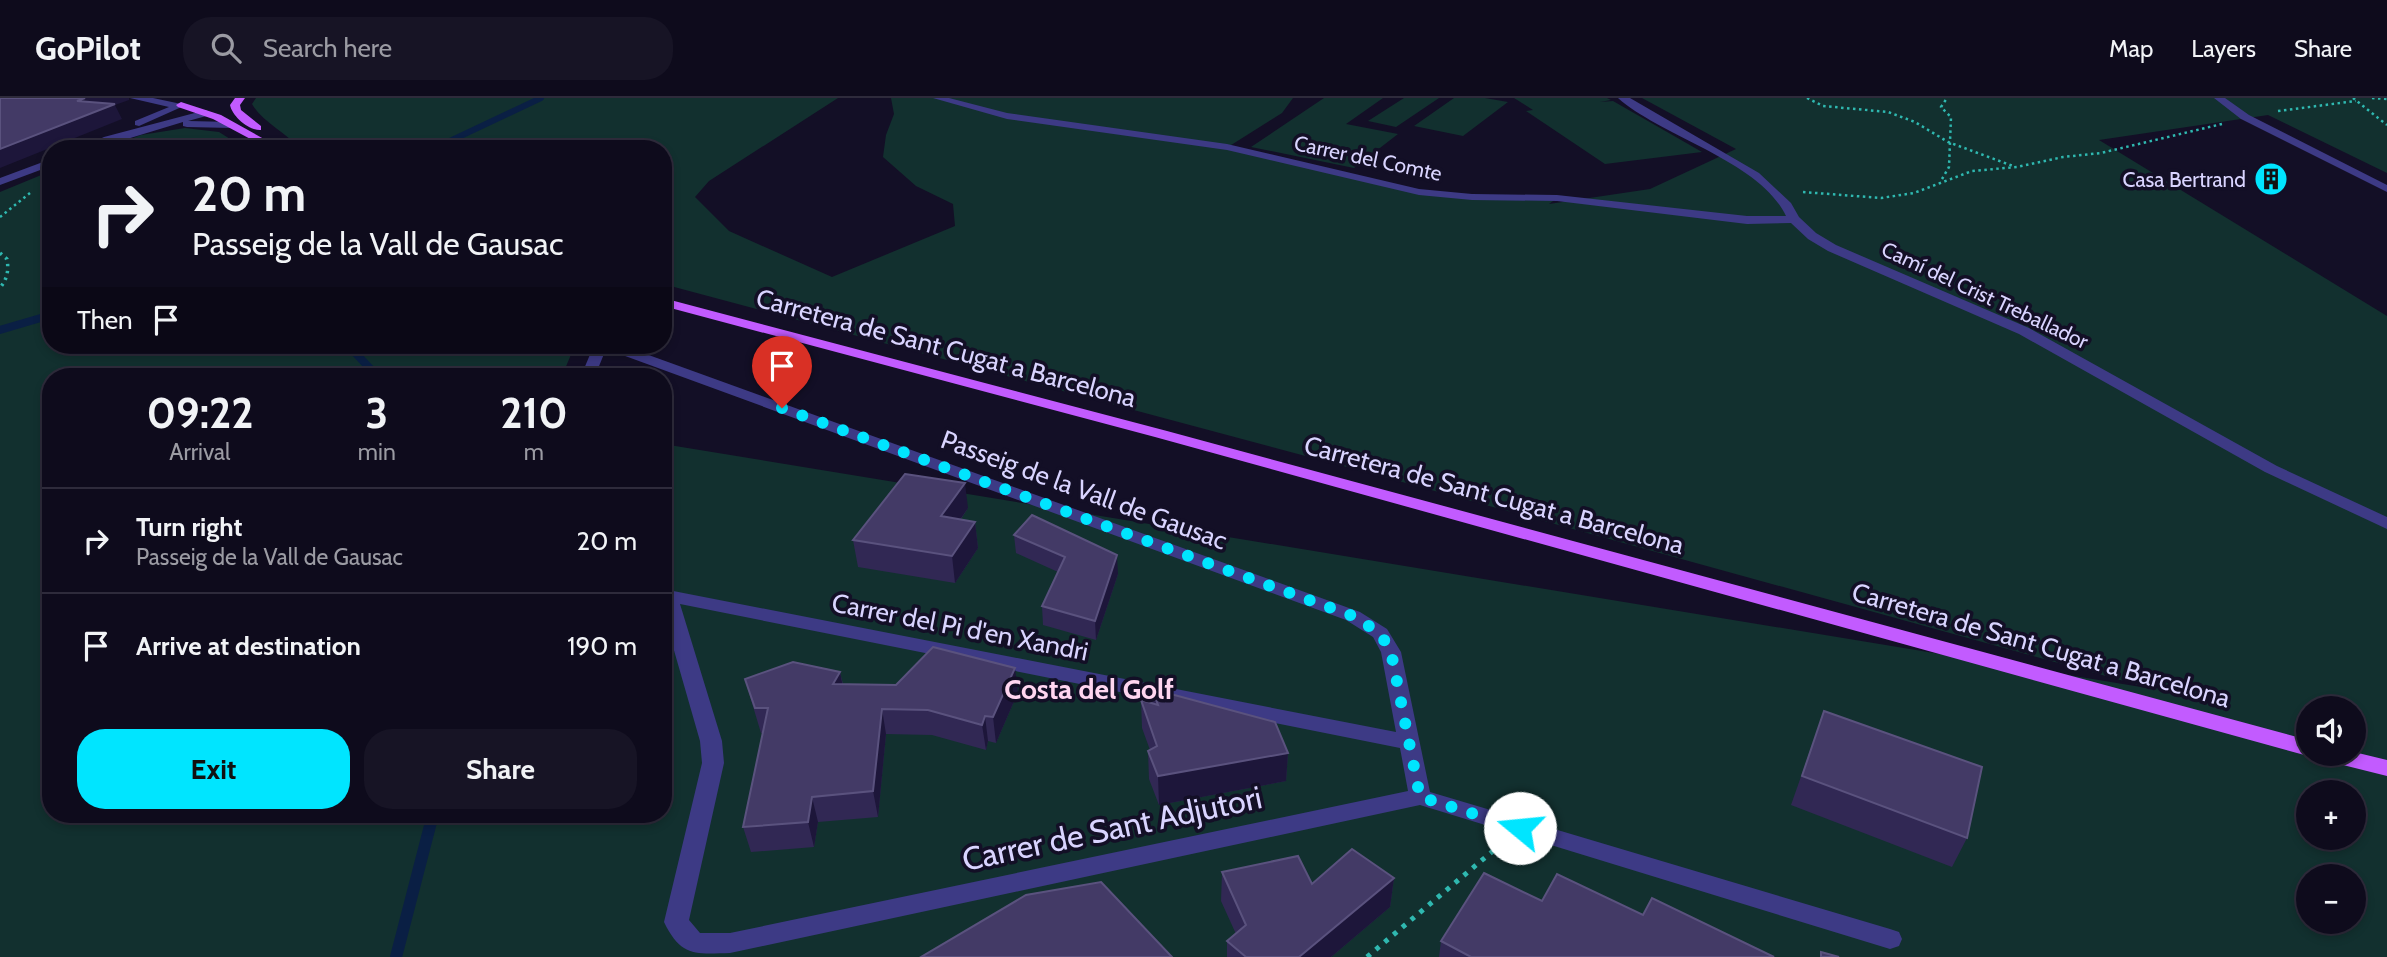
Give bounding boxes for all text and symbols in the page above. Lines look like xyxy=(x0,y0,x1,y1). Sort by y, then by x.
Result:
search box xyxy=(183,17,673,80)
text: GoPilot xyxy=(35,28,141,68)
icon: search xyxy=(207,29,245,67)
text: Search here xyxy=(263,32,392,64)
text: Map xyxy=(2109,34,2153,63)
text: Layers xyxy=(2191,34,2256,63)
text: Share xyxy=(2294,34,2352,63)
street label: Carrer del Comte xyxy=(1292,130,1444,186)
building icon: Casa Bertrand xyxy=(2252,160,2290,198)
text: 20 m xyxy=(192,164,306,223)
place label: Casa Bertrand xyxy=(2123,167,2246,192)
icon: right xyxy=(77,168,168,259)
text: Passeig de la Vall de Gausac xyxy=(192,224,564,263)
street label: Camí del Crist Treballador xyxy=(1878,236,2093,354)
street label: Carretera de Sant Cugat a Barcelona xyxy=(753,282,1140,414)
icon: arrive xyxy=(147,301,185,339)
text: Then xyxy=(77,304,133,336)
pin xyxy=(752,336,812,408)
icon: arrive xyxy=(763,347,801,385)
text: 09:22 xyxy=(146,387,253,439)
text: 3 xyxy=(365,387,388,439)
text: 210 xyxy=(500,387,568,439)
street label: Passeig de la Vall de Gausac xyxy=(937,423,1231,557)
street label: Carretera de Sant Cugat a Barcelona xyxy=(1301,429,1688,561)
text: Arrival xyxy=(169,438,231,466)
text: min xyxy=(358,438,396,466)
text: m xyxy=(524,438,544,466)
text: Turn right xyxy=(136,511,242,543)
icon: right xyxy=(77,522,115,560)
text: 20 m xyxy=(577,525,637,557)
text: Passeig de la Vall de Gausac xyxy=(136,543,403,571)
street label: Carretera de Sant Cugat a Barcelona xyxy=(1848,576,2234,715)
street label: Carrer del Pi d'en Xandri xyxy=(829,586,1091,668)
icon: arrive xyxy=(77,627,115,665)
text: Arrive at destination xyxy=(136,630,361,662)
text: 190 m xyxy=(567,630,637,662)
district label: Costa del Golf xyxy=(1004,672,1174,706)
map controls xyxy=(2296,696,2366,934)
button: sound xyxy=(2296,696,2366,766)
button: Exit xyxy=(77,729,350,809)
button: Share xyxy=(364,729,637,809)
street label: Carrer de Sant Adjutori xyxy=(959,777,1265,879)
button: + xyxy=(2296,780,2366,850)
position arrow xyxy=(1483,791,1557,865)
button: − xyxy=(2296,864,2366,934)

